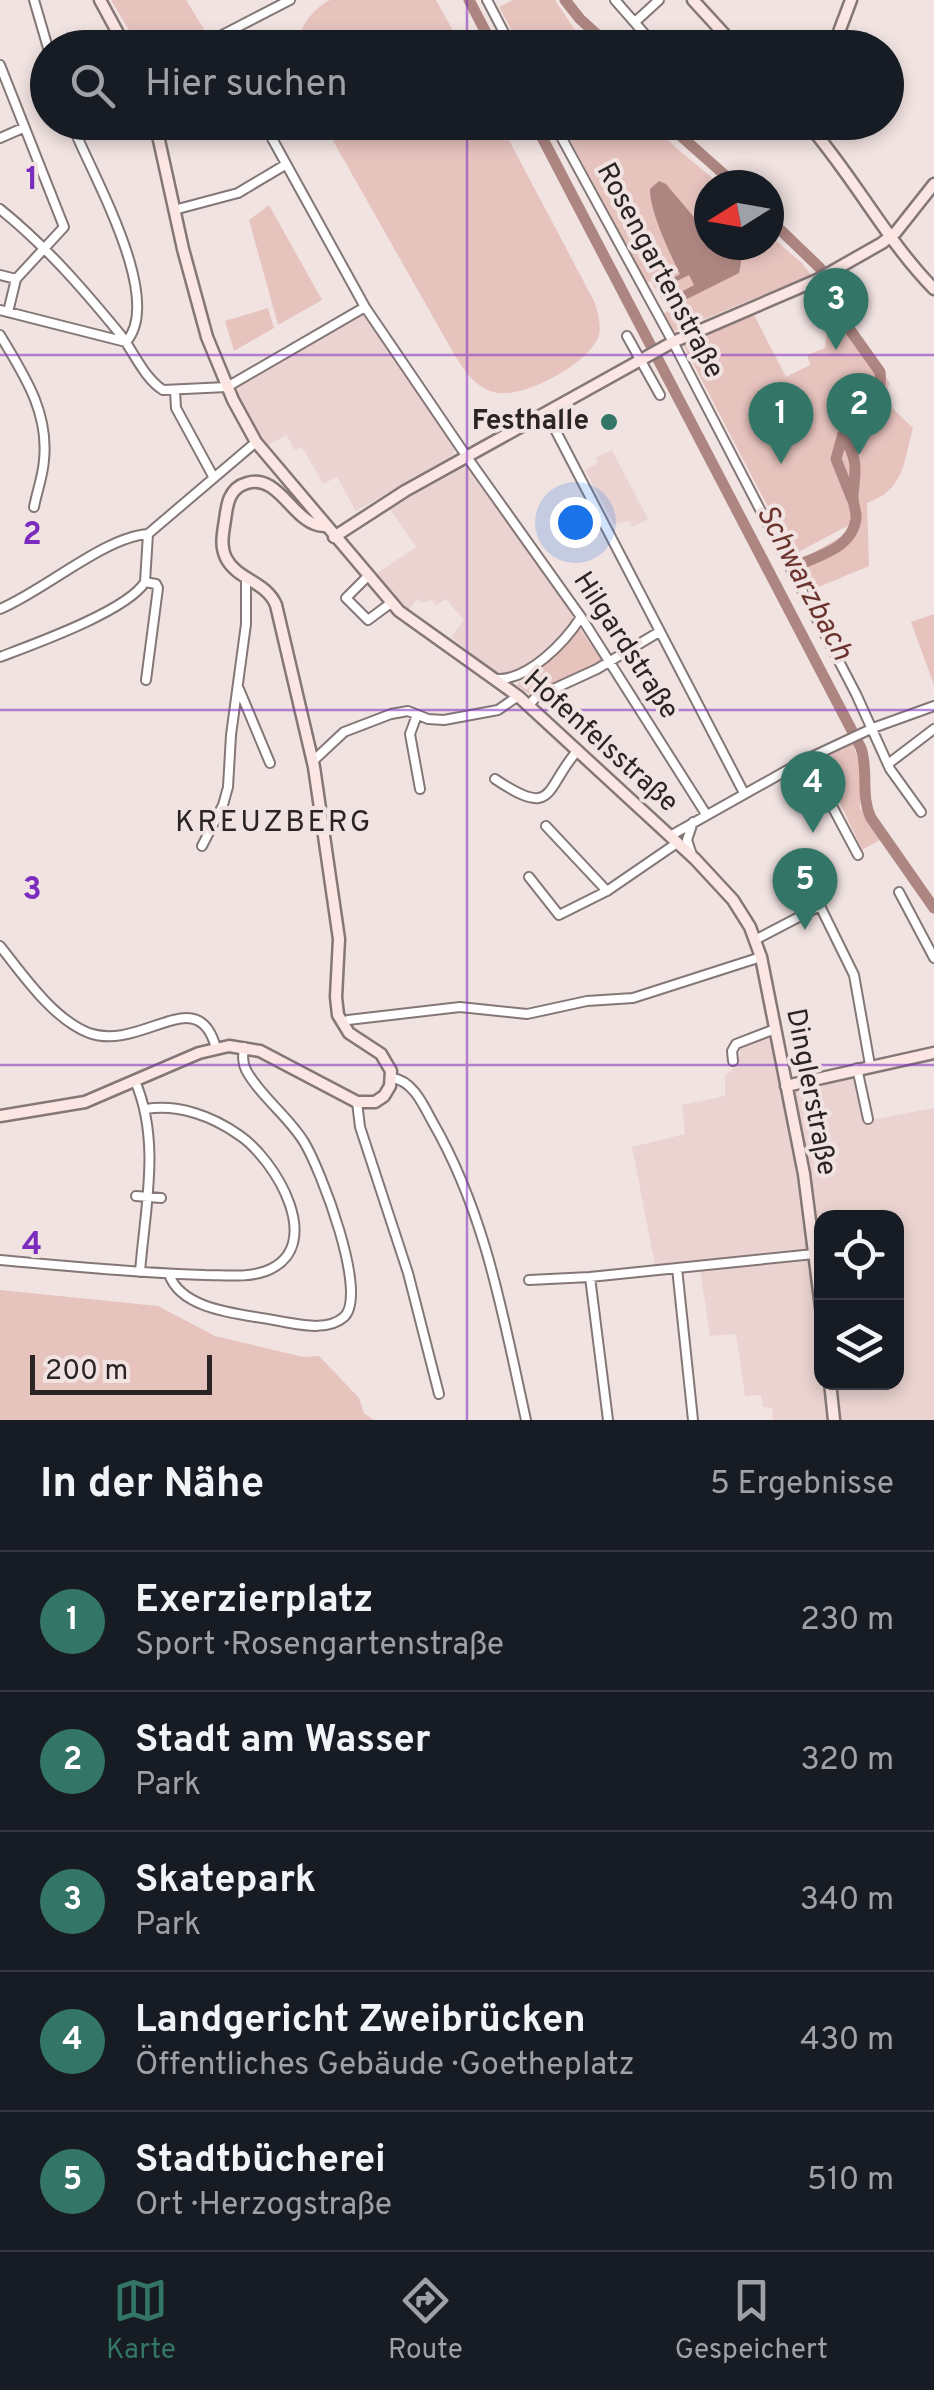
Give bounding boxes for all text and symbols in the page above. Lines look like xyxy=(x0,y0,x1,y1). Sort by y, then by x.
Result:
search box xyxy=(30,30,904,140)
icon: search xyxy=(65,58,120,113)
text: Hier suchen xyxy=(145,61,348,110)
street label: Rosengartenstraße xyxy=(587,157,731,385)
text: 1 xyxy=(26,161,38,201)
north arrow xyxy=(694,170,784,260)
pin: 3 xyxy=(804,268,868,350)
pin: 2 xyxy=(826,372,892,455)
pin: 1 xyxy=(748,382,814,464)
place label: Festhalle xyxy=(472,404,589,440)
marker: Festhalle xyxy=(598,411,620,433)
your location xyxy=(550,497,601,548)
water label: Schwarzbach xyxy=(746,499,860,667)
text: 2 xyxy=(22,516,42,556)
street label: Hilgardstraße xyxy=(564,565,686,727)
street label: Hofenfelsstraße xyxy=(515,663,685,821)
pin: 4 xyxy=(780,750,846,833)
district label: KREUZBERG xyxy=(175,805,373,842)
pin: 5 xyxy=(772,848,838,930)
text: 3 xyxy=(22,871,42,911)
street label: Dinglerstraße xyxy=(776,1005,844,1179)
map controls xyxy=(814,1210,904,1390)
button: locate xyxy=(814,1210,904,1300)
text: 4 xyxy=(22,1226,42,1266)
button: layers xyxy=(814,1300,904,1390)
scale bar xyxy=(30,1350,212,1394)
text: 200 m xyxy=(45,1354,128,1390)
text: In der Nähe xyxy=(40,1459,264,1512)
text: 5 Ergebnisse xyxy=(710,1465,894,1505)
text: Exerzierplatz xyxy=(135,1577,373,1626)
text: 1 xyxy=(66,1601,79,1641)
text: 230 m xyxy=(800,1601,894,1641)
text: Sport · Rosengartenstraße xyxy=(135,1626,504,1666)
text: Stadt am Wasser xyxy=(135,1717,431,1766)
text: 2 xyxy=(63,1741,82,1781)
text: 320 m xyxy=(801,1741,894,1781)
text: Park xyxy=(135,1766,201,1806)
text: Skatepark xyxy=(135,1857,316,1906)
text: 3 xyxy=(63,1881,82,1921)
text: 340 m xyxy=(800,1881,894,1921)
text: Park xyxy=(135,1906,201,1946)
text: Landgericht Zweibrücken xyxy=(135,1997,586,2046)
text: 4 xyxy=(62,2021,83,2061)
text: 430 m xyxy=(800,2021,894,2061)
text: Öffentliches Gebäude · Goetheplatz xyxy=(135,2046,635,2086)
text: Stadtbücherei xyxy=(135,2137,386,2186)
text: 5 xyxy=(63,2161,82,2201)
text: 510 m xyxy=(807,2161,894,2201)
text: Ort · Herzogstraße xyxy=(135,2186,392,2226)
tab: Karte xyxy=(106,2273,176,2369)
tab: Route xyxy=(388,2273,463,2369)
tab: Gespeichert xyxy=(675,2273,828,2369)

